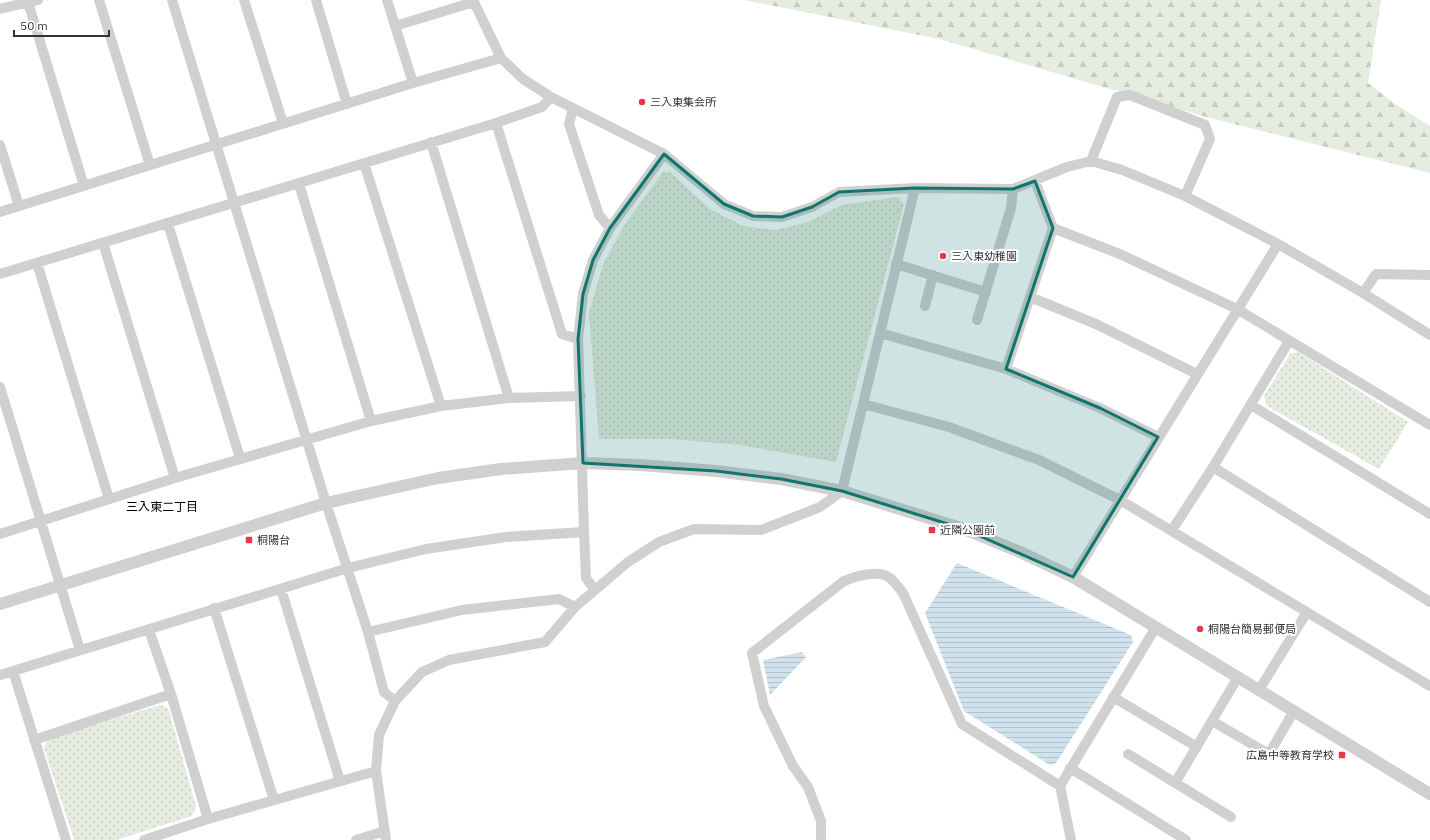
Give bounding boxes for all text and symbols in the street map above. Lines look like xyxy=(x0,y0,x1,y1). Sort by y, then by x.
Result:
scale bar xyxy=(14,12,109,38)
text: 50 m xyxy=(20,18,48,33)
place label: 三入東集会所 xyxy=(650,95,717,109)
marker: 三入東集会所 xyxy=(637,97,647,107)
place label: 三入東幼稚園 xyxy=(951,249,1017,263)
marker: 三入東幼稚園 xyxy=(938,251,948,261)
district label: 三入東二丁目 xyxy=(126,499,198,514)
place label: 近隣公園前 xyxy=(940,523,995,537)
marker: 近隣公園前 xyxy=(927,525,937,535)
place label: 桐陽台 xyxy=(257,533,290,547)
marker: 桐陽台 xyxy=(244,535,254,545)
place label: 桐陽台簡易郵便局 xyxy=(1208,622,1296,636)
marker: 桐陽台簡易郵便局 xyxy=(1195,624,1205,634)
place label: 広島中等教育学校 xyxy=(1246,748,1334,762)
marker: 広島中等教育学校 xyxy=(1337,750,1347,760)

